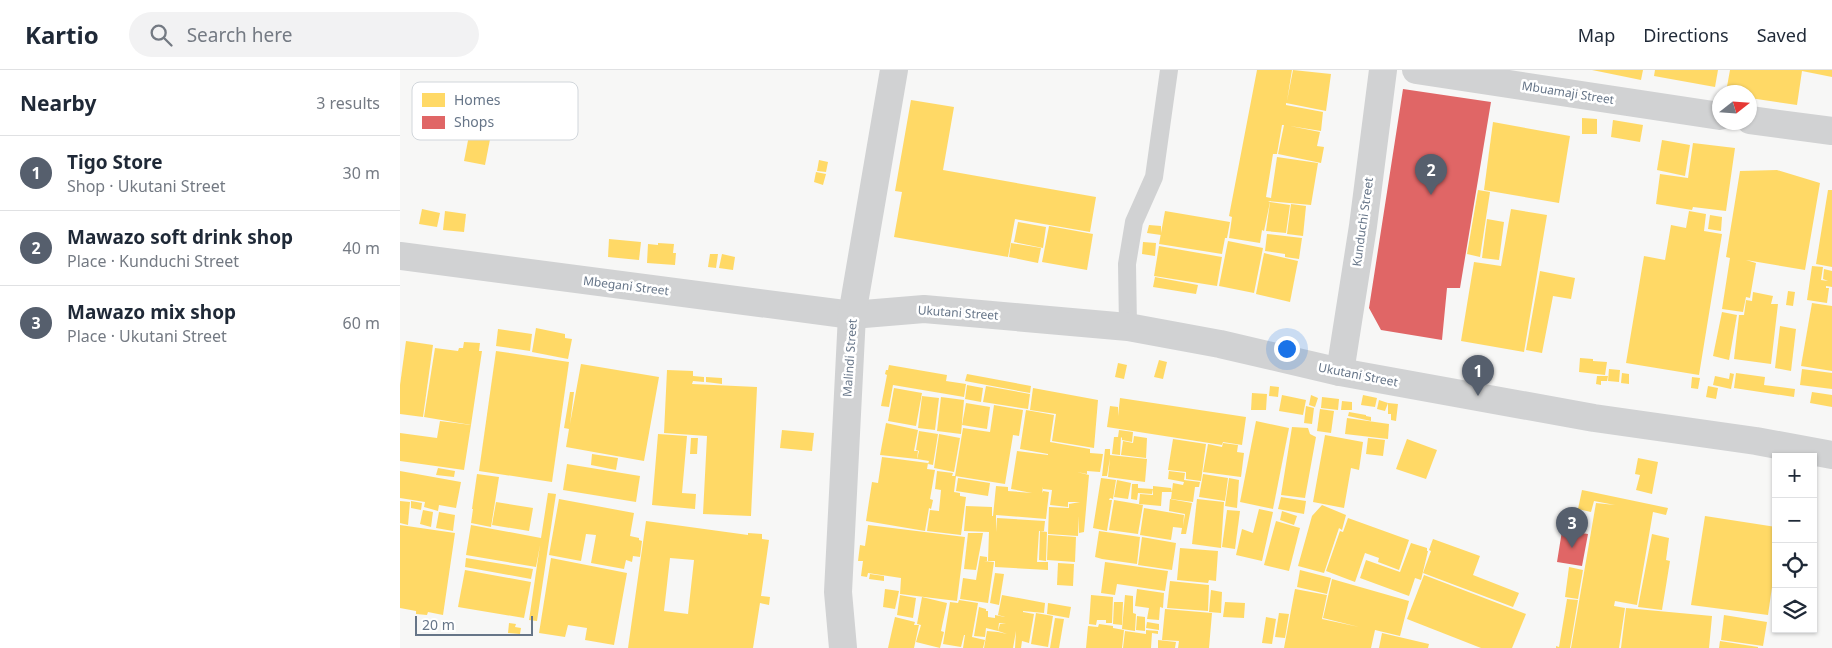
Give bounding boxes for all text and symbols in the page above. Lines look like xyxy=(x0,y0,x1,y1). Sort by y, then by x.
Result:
search box xyxy=(129,12,479,57)
text: Kartio xyxy=(25,18,99,51)
icon: search xyxy=(147,21,175,49)
text: Search here xyxy=(187,22,292,48)
text: Map xyxy=(1578,23,1615,47)
text: Directions xyxy=(1643,23,1729,47)
text: Saved xyxy=(1757,23,1807,47)
street label: Mbuamaji Street xyxy=(1521,77,1616,108)
legend xyxy=(412,82,578,140)
north arrow xyxy=(1712,85,1757,130)
text: Nearby xyxy=(20,89,96,117)
text: Homes xyxy=(454,90,501,109)
text: 3 results xyxy=(316,92,380,114)
text: Shops xyxy=(454,112,494,131)
text: Tigo Store xyxy=(67,149,163,175)
pin: 2 xyxy=(1415,154,1447,195)
text: 1 xyxy=(31,162,41,184)
text: 30 m xyxy=(343,162,380,184)
text: Shop · Ukutani Street xyxy=(67,175,226,197)
street label: Kunduchi Street xyxy=(1348,176,1377,268)
text: Mawazo soft drink shop xyxy=(67,224,293,250)
text: 2 xyxy=(31,237,41,259)
text: 40 m xyxy=(343,237,380,259)
text: Place · Kunduchi Street xyxy=(67,250,239,272)
street label: Mbegani Street xyxy=(582,272,671,299)
text: Mawazo mix shop xyxy=(67,299,236,325)
street label: Ukutani Street xyxy=(917,301,1000,324)
text: 3 xyxy=(31,312,41,334)
text: 60 m xyxy=(343,312,380,334)
street label: Malindi Street xyxy=(838,318,861,398)
text: Place · Ukutani Street xyxy=(67,325,227,347)
your location xyxy=(1274,336,1300,362)
pin: 1 xyxy=(1462,355,1494,396)
street label: Ukutani Street xyxy=(1317,358,1400,391)
map controls xyxy=(1772,453,1817,633)
button: + xyxy=(1772,453,1817,498)
button: − xyxy=(1772,498,1817,543)
pin: 3 xyxy=(1556,507,1588,548)
button: locate xyxy=(1772,543,1817,588)
button: layers xyxy=(1772,588,1817,633)
scale bar xyxy=(415,613,532,636)
text: 20 m xyxy=(422,615,455,634)

